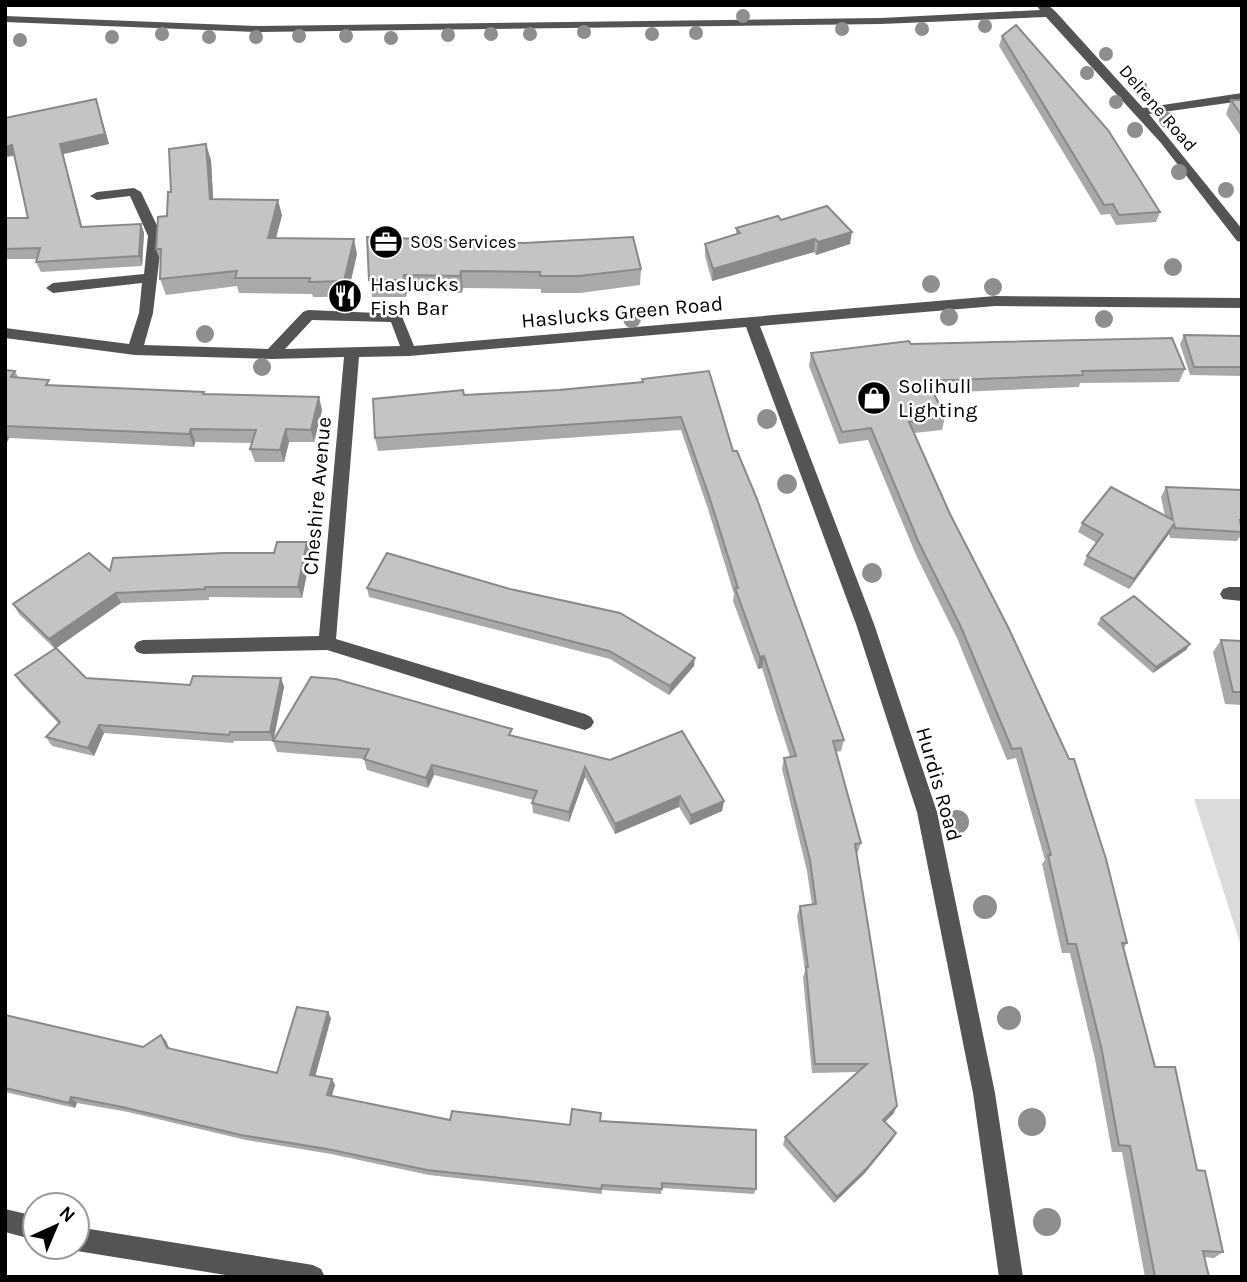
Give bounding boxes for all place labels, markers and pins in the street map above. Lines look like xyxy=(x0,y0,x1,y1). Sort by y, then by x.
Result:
office icon: SOS Services xyxy=(367,223,405,261)
place label: SOS Services xyxy=(410,231,517,253)
place label: Haslucks Fish Bar xyxy=(370,272,459,320)
restaurant icon: Haslucks Fish Bar xyxy=(326,277,364,315)
place label: Solihull Lighting xyxy=(898,374,977,422)
shop icon: Solihull Lighting xyxy=(855,379,893,417)

